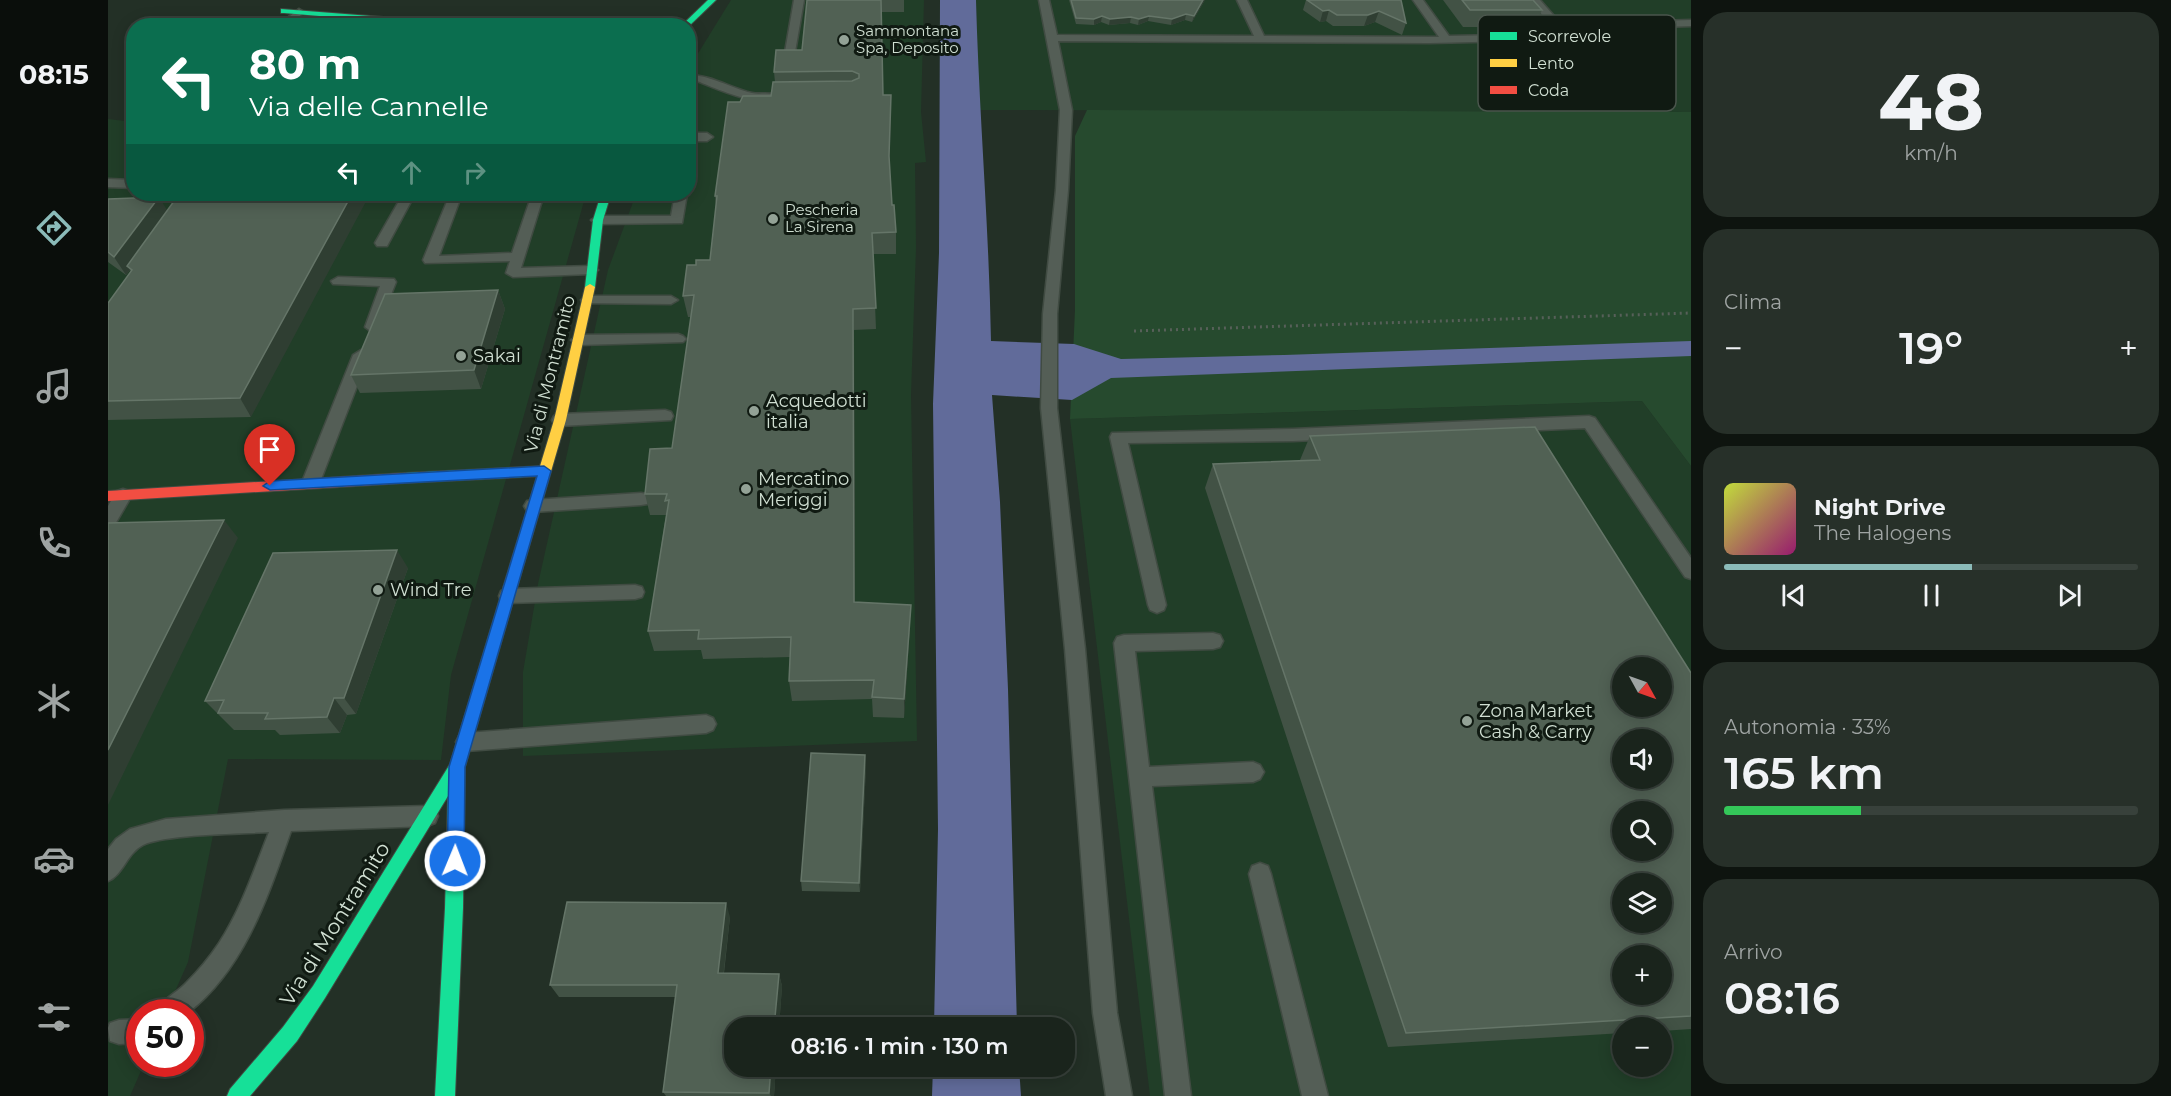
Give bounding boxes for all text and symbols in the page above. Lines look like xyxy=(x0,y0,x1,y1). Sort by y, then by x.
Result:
legend xyxy=(1478,15,1676,111)
place label: Sammontana Spa, Deposito xyxy=(856,21,959,57)
text: Scorrevole xyxy=(1528,27,1611,46)
marker: Sammontana Spa, Deposito xyxy=(837,33,851,47)
text: 80 m xyxy=(249,38,361,90)
icon: left xyxy=(150,42,228,120)
text: Lento xyxy=(1528,54,1574,73)
text: 48 xyxy=(1878,54,1984,150)
text: 08:15 xyxy=(19,58,89,91)
text: Coda xyxy=(1528,81,1569,100)
text: Via delle Cannelle xyxy=(249,90,489,123)
text: km/h xyxy=(1904,141,1958,165)
icon: left xyxy=(332,156,365,189)
icon: ahead xyxy=(395,156,428,189)
icon: right xyxy=(458,156,491,189)
place label: Pescheria La Sirena xyxy=(785,200,858,236)
icon: directions xyxy=(33,207,75,249)
marker: Pescheria La Sirena xyxy=(766,212,780,226)
text: Clima xyxy=(1724,290,1782,314)
street label: Via di Montramito xyxy=(520,293,580,455)
text: 19° xyxy=(1899,320,1963,375)
text: − xyxy=(1724,328,1743,368)
text: + xyxy=(2119,328,2138,368)
place label: Sakai xyxy=(473,345,521,367)
marker: Sakai xyxy=(454,349,468,363)
icon: music xyxy=(33,365,75,407)
place label: Acquedotti italia xyxy=(766,390,867,433)
marker: Acquedotti italia xyxy=(747,404,761,418)
pin xyxy=(244,424,295,486)
icon: arrive xyxy=(253,433,286,466)
place label: Mercatino Meriggi xyxy=(758,468,849,511)
marker: Mercatino Meriggi xyxy=(739,482,753,496)
text: Night Drive xyxy=(1814,494,1946,521)
text: The Halogens xyxy=(1814,521,1951,545)
icon: phone xyxy=(33,522,75,564)
place label: Wind Tre xyxy=(390,579,472,601)
icon: previous xyxy=(1777,579,1810,612)
icon: pause xyxy=(1915,579,1948,612)
icon: next xyxy=(2053,579,2086,612)
marker: Wind Tre xyxy=(371,583,385,597)
north arrow xyxy=(1612,657,1672,717)
map controls xyxy=(1612,657,1672,1077)
icon: climate xyxy=(33,680,75,722)
place label: Zona Market Cash & Carry xyxy=(1479,700,1593,743)
marker: Zona Market Cash & Carry xyxy=(1460,714,1474,728)
text: Autonomia · 33% xyxy=(1724,715,1891,739)
button: sound xyxy=(1612,729,1672,789)
text: 165 km xyxy=(1724,745,1884,800)
button: search xyxy=(1612,801,1672,861)
position arrow xyxy=(423,829,487,893)
street label: Via di Montramito xyxy=(274,837,395,1010)
icon: car xyxy=(33,838,75,880)
button: layers xyxy=(1612,873,1672,933)
text: Arrivo xyxy=(1724,940,1783,964)
button: + xyxy=(1612,945,1672,1005)
text: 08:16 xyxy=(1724,970,1840,1025)
icon: filters xyxy=(33,996,75,1038)
speed limit sign: 50 xyxy=(126,999,204,1077)
button: − xyxy=(1612,1017,1672,1077)
text: 08:16 · 1 min · 130 m xyxy=(791,1033,1008,1060)

